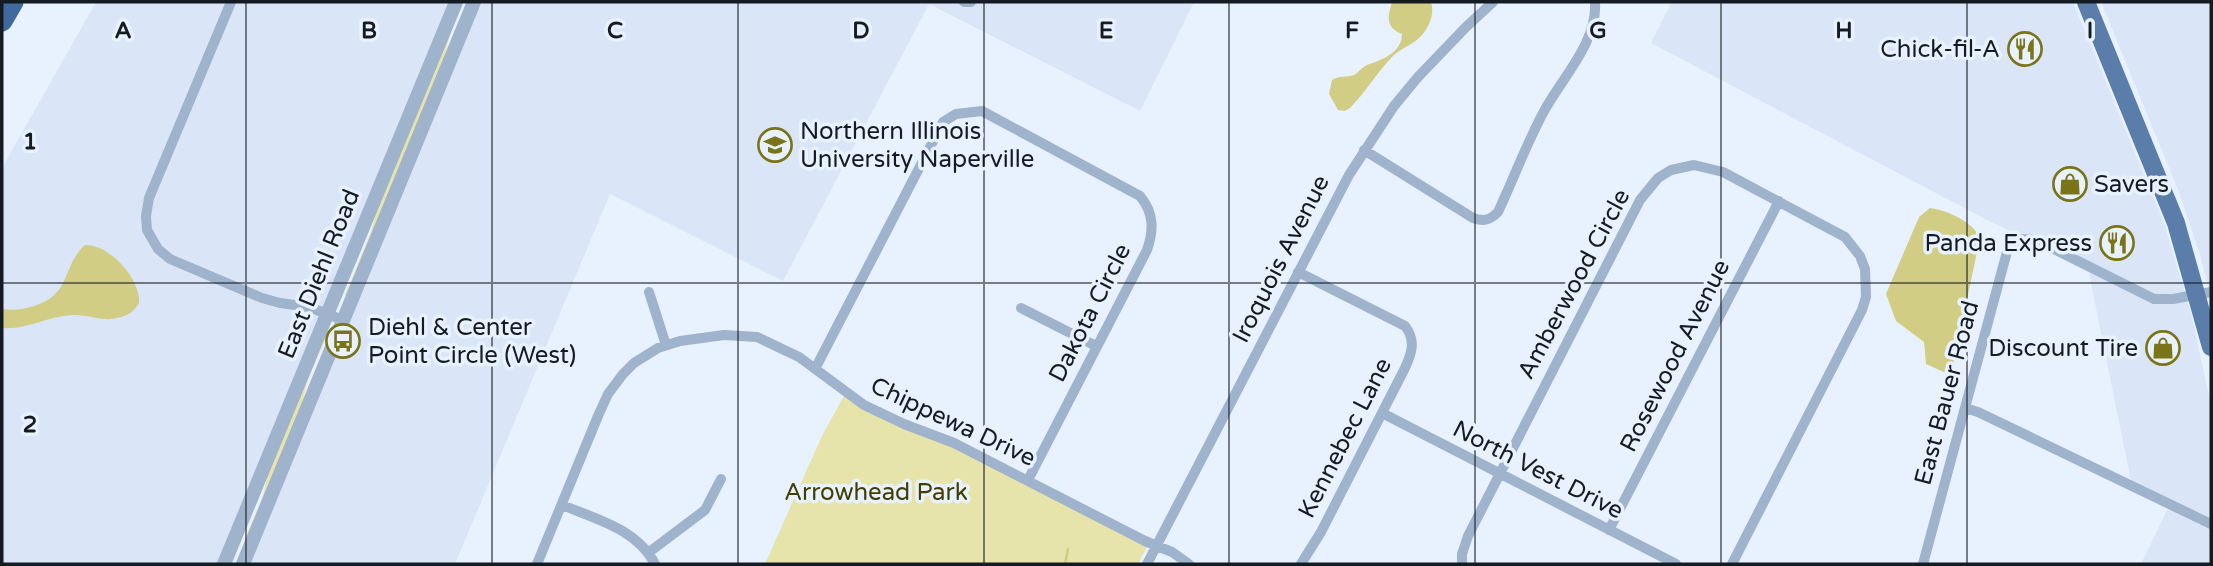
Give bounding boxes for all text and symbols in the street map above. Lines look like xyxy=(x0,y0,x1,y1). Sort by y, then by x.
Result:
text: A xyxy=(114,17,132,45)
text: B xyxy=(361,17,377,45)
text: C xyxy=(607,17,623,45)
text: D xyxy=(852,17,870,45)
text: E xyxy=(1099,17,1113,45)
text: F xyxy=(1345,17,1359,45)
text: G xyxy=(1589,17,1607,45)
text: H xyxy=(1835,17,1853,45)
text: I xyxy=(2087,17,2093,45)
restaurant icon: Chick-fil-A xyxy=(2006,30,2044,68)
place label: Chick-fil-A xyxy=(1880,35,2000,64)
place label: Northern Illinois University Naperville xyxy=(800,117,1034,174)
school or university icon: Northern Illinois University Naperville xyxy=(756,126,794,164)
text: 1 xyxy=(23,128,37,156)
shop icon: Savers xyxy=(2051,165,2089,203)
street label: Iroquois Avenue xyxy=(1226,170,1336,348)
place label: Savers xyxy=(2094,170,2169,199)
street label: Amberwood Circle xyxy=(1512,184,1636,384)
street label: East Diehl Road xyxy=(272,185,366,363)
restaurant icon: Panda Express xyxy=(2098,224,2136,262)
place label: Panda Express xyxy=(1925,229,2092,258)
street label: Dakota Circle xyxy=(1043,239,1137,387)
street label: Rosewood Avenue xyxy=(1614,255,1736,457)
street label: East Bauer Road xyxy=(1908,298,1986,488)
place label: Diehl & Center Point Circle (West) xyxy=(368,313,576,370)
bus stop icon: Diehl & Center Point Circle (West) xyxy=(324,322,362,360)
shop icon: Discount Tire xyxy=(2144,329,2182,367)
place label: Discount Tire xyxy=(1988,334,2138,363)
street label: Kennebec Lane xyxy=(1292,353,1398,523)
street label: Chippewa Drive xyxy=(866,371,1040,473)
text: 2 xyxy=(23,411,37,439)
street label: North Vest Drive xyxy=(1448,414,1628,526)
park label: Arrowhead Park xyxy=(784,478,968,507)

